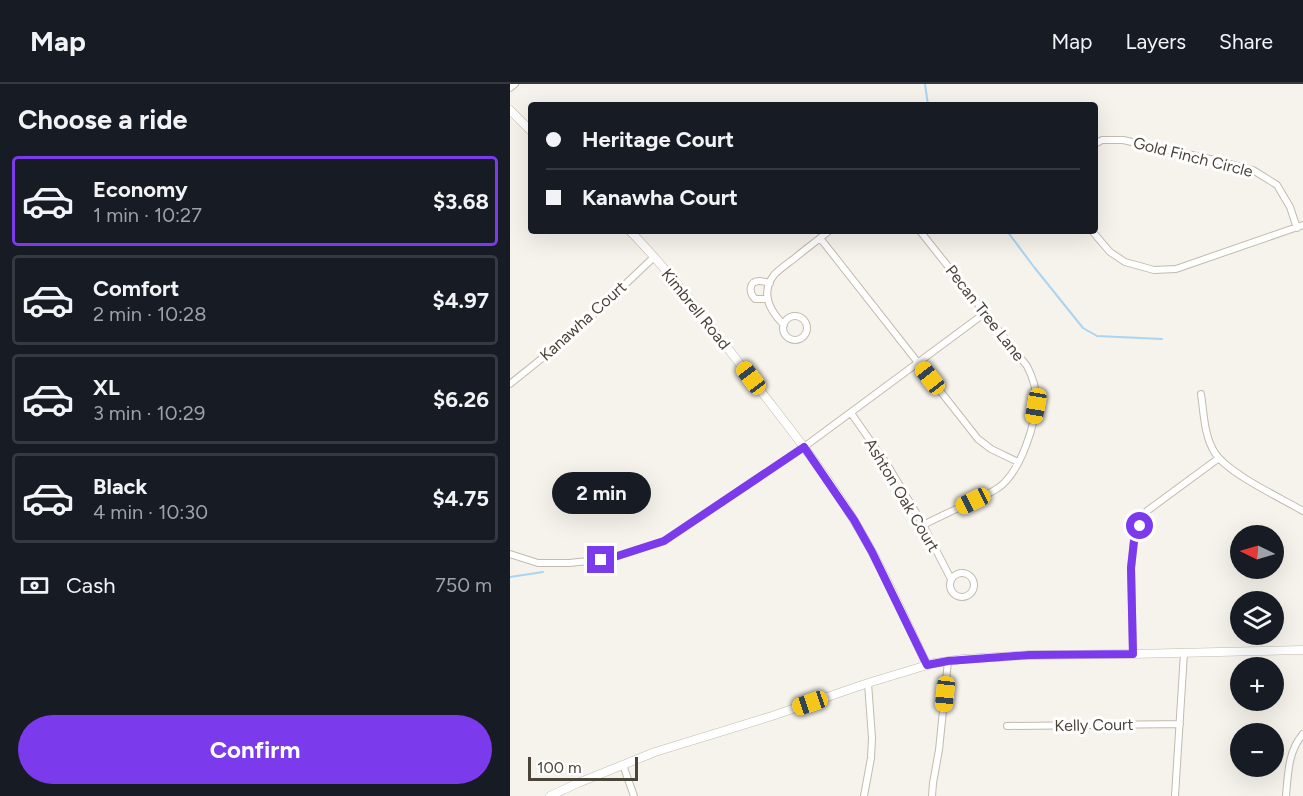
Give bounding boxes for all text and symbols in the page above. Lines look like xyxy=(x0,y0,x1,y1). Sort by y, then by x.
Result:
text: Map xyxy=(30,24,86,58)
text: Map xyxy=(1052,29,1092,54)
text: Layers xyxy=(1125,29,1186,54)
text: Share xyxy=(1219,29,1273,54)
text: Choose a ride xyxy=(18,103,187,136)
text: Heritage Court xyxy=(582,126,734,153)
street label: Gold Finch Circle xyxy=(1131,133,1255,181)
icon: car xyxy=(21,174,75,228)
text: Economy xyxy=(93,176,188,203)
text: Kanawha Court xyxy=(582,184,738,211)
text: $3.68 xyxy=(433,188,489,215)
text: 1 min · 10:27 xyxy=(93,203,202,227)
street label: Pecan Tree Lane xyxy=(942,261,1029,365)
street label: Kimbrell Road xyxy=(658,265,734,353)
icon: car xyxy=(21,273,75,327)
text: Comfort xyxy=(93,275,179,302)
street label: Kanawha Court xyxy=(536,277,630,365)
text: $4.97 xyxy=(432,287,489,314)
text: 2 min · 10:28 xyxy=(93,302,207,326)
car xyxy=(733,358,769,398)
car xyxy=(912,358,948,398)
icon: car xyxy=(21,372,75,426)
text: XL xyxy=(93,374,120,401)
text: $6.26 xyxy=(433,386,489,413)
car xyxy=(1024,387,1048,425)
text: 3 min · 10:29 xyxy=(93,401,205,425)
street label: Ashton Oak Court xyxy=(861,435,943,555)
icon: car xyxy=(21,471,75,525)
text: Black xyxy=(93,473,147,500)
callout: 2 min xyxy=(552,473,650,515)
text: 2 min xyxy=(576,481,627,505)
text: $4.75 xyxy=(432,485,489,512)
car xyxy=(953,485,993,517)
text: 4 min · 10:30 xyxy=(93,500,208,524)
route start xyxy=(1126,512,1153,539)
north arrow xyxy=(1230,525,1284,579)
map controls xyxy=(1230,525,1284,777)
route end xyxy=(587,546,614,573)
icon: cash xyxy=(18,569,51,602)
text: Cash xyxy=(66,572,116,599)
text: 750 m xyxy=(435,573,492,597)
button: layers xyxy=(1230,591,1284,645)
button: + xyxy=(1230,657,1284,711)
car xyxy=(934,675,956,713)
car xyxy=(790,689,830,717)
button: Confirm xyxy=(18,715,492,784)
street label: Kelly Court xyxy=(1054,715,1134,735)
button: − xyxy=(1230,723,1284,777)
scale bar xyxy=(528,754,638,782)
text: 100 m xyxy=(537,758,582,777)

